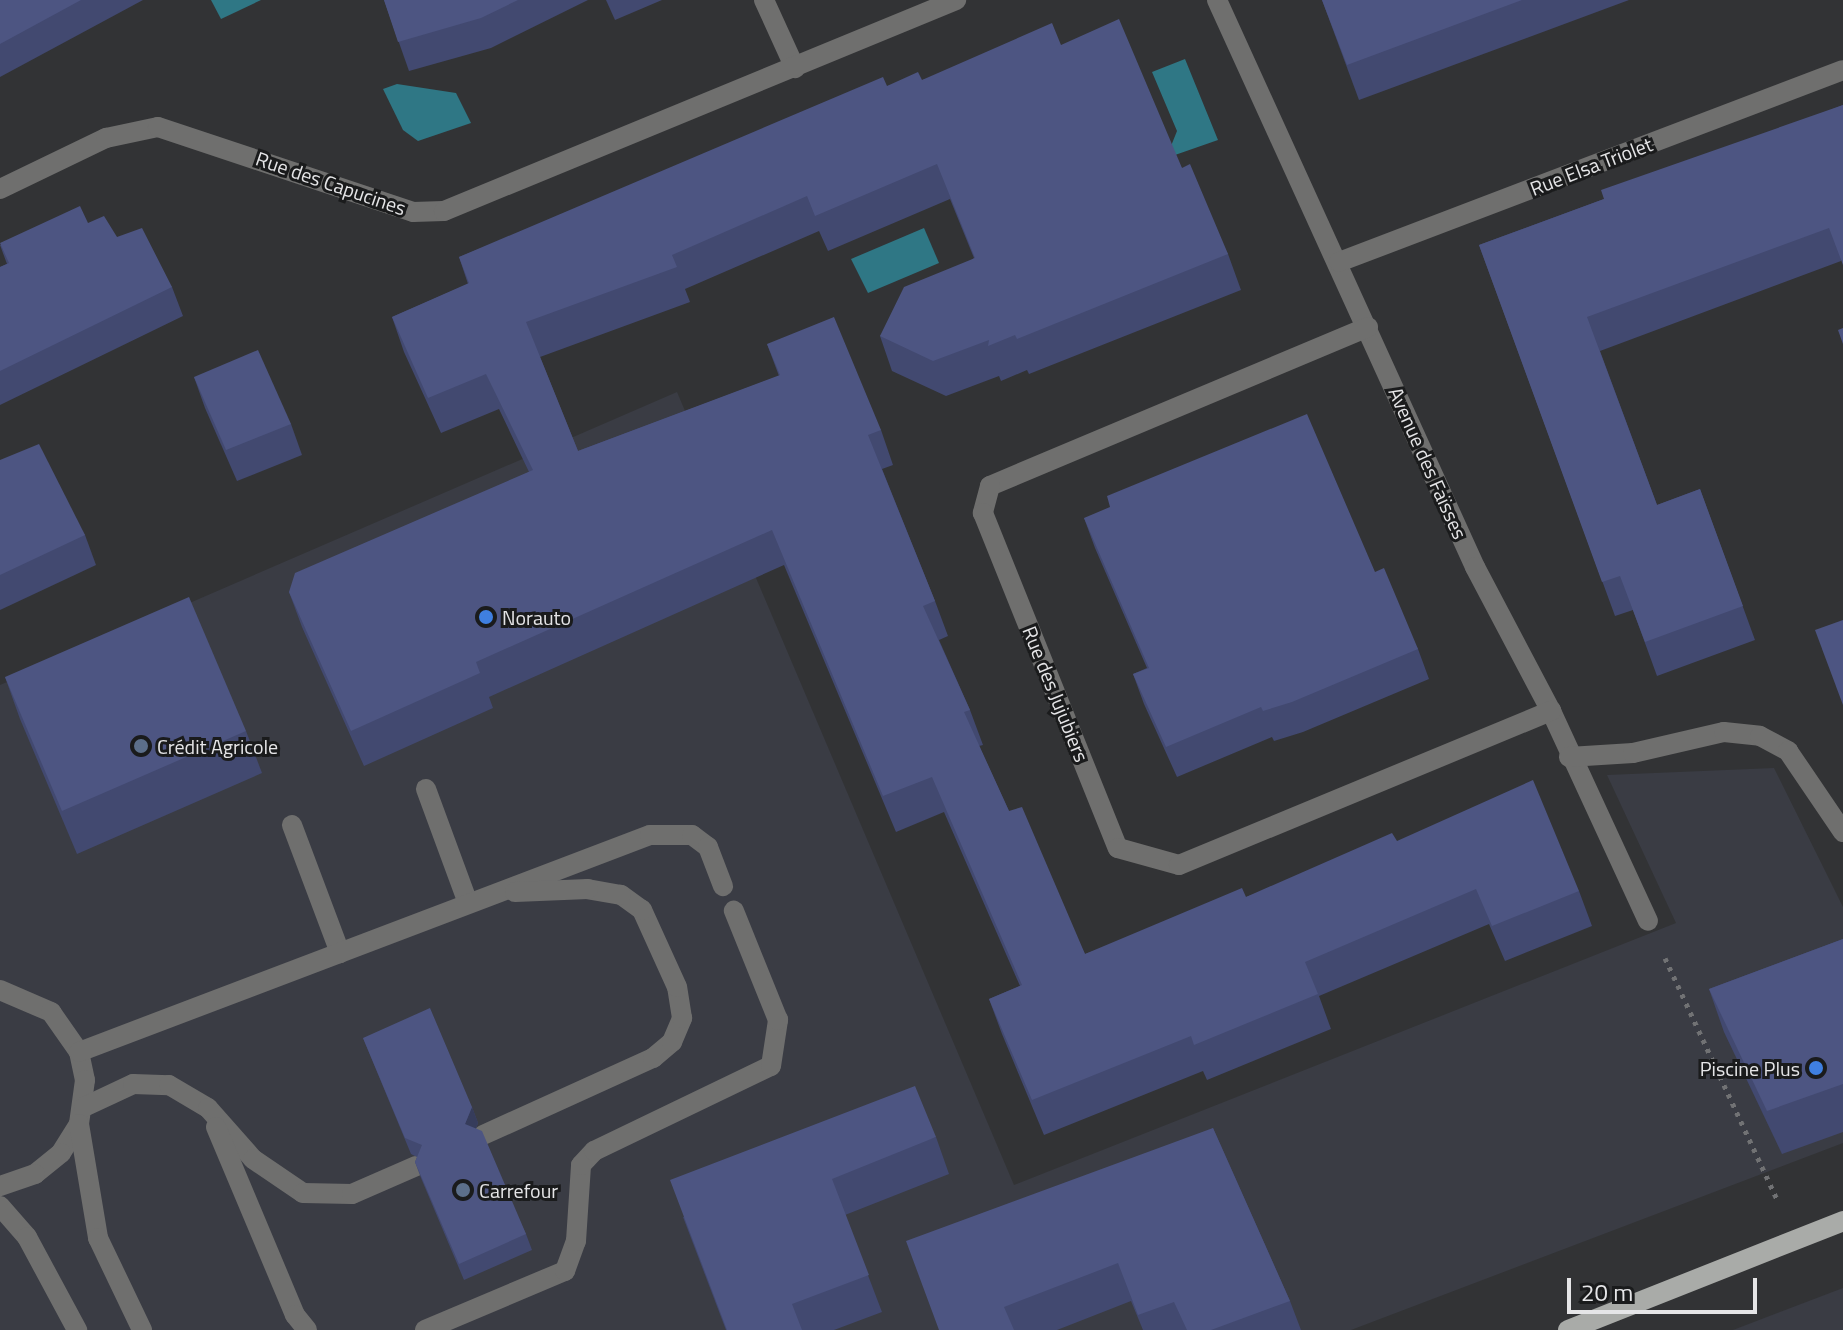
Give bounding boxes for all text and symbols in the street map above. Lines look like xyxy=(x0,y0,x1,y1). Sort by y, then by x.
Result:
street label: Rue Elsa Triolet xyxy=(1526,132,1656,200)
street label: Rue des Capucines xyxy=(253,146,409,220)
street label: Avenue des Faïsses xyxy=(1384,383,1472,543)
place label: Norauto xyxy=(502,605,571,629)
marker: Norauto xyxy=(477,608,495,626)
street label: Rue des Jujubiers xyxy=(1018,623,1094,765)
place label: Crédit Agricole xyxy=(157,734,278,758)
marker: Crédit Agricole xyxy=(132,737,150,755)
place label: Piscine Plus xyxy=(1700,1056,1800,1080)
marker: Piscine Plus xyxy=(1807,1059,1825,1077)
place label: Carrefour xyxy=(479,1178,558,1202)
marker: Carrefour xyxy=(454,1181,472,1199)
scale bar xyxy=(1571,1262,1761,1312)
text: 20 m xyxy=(1581,1274,1633,1310)

